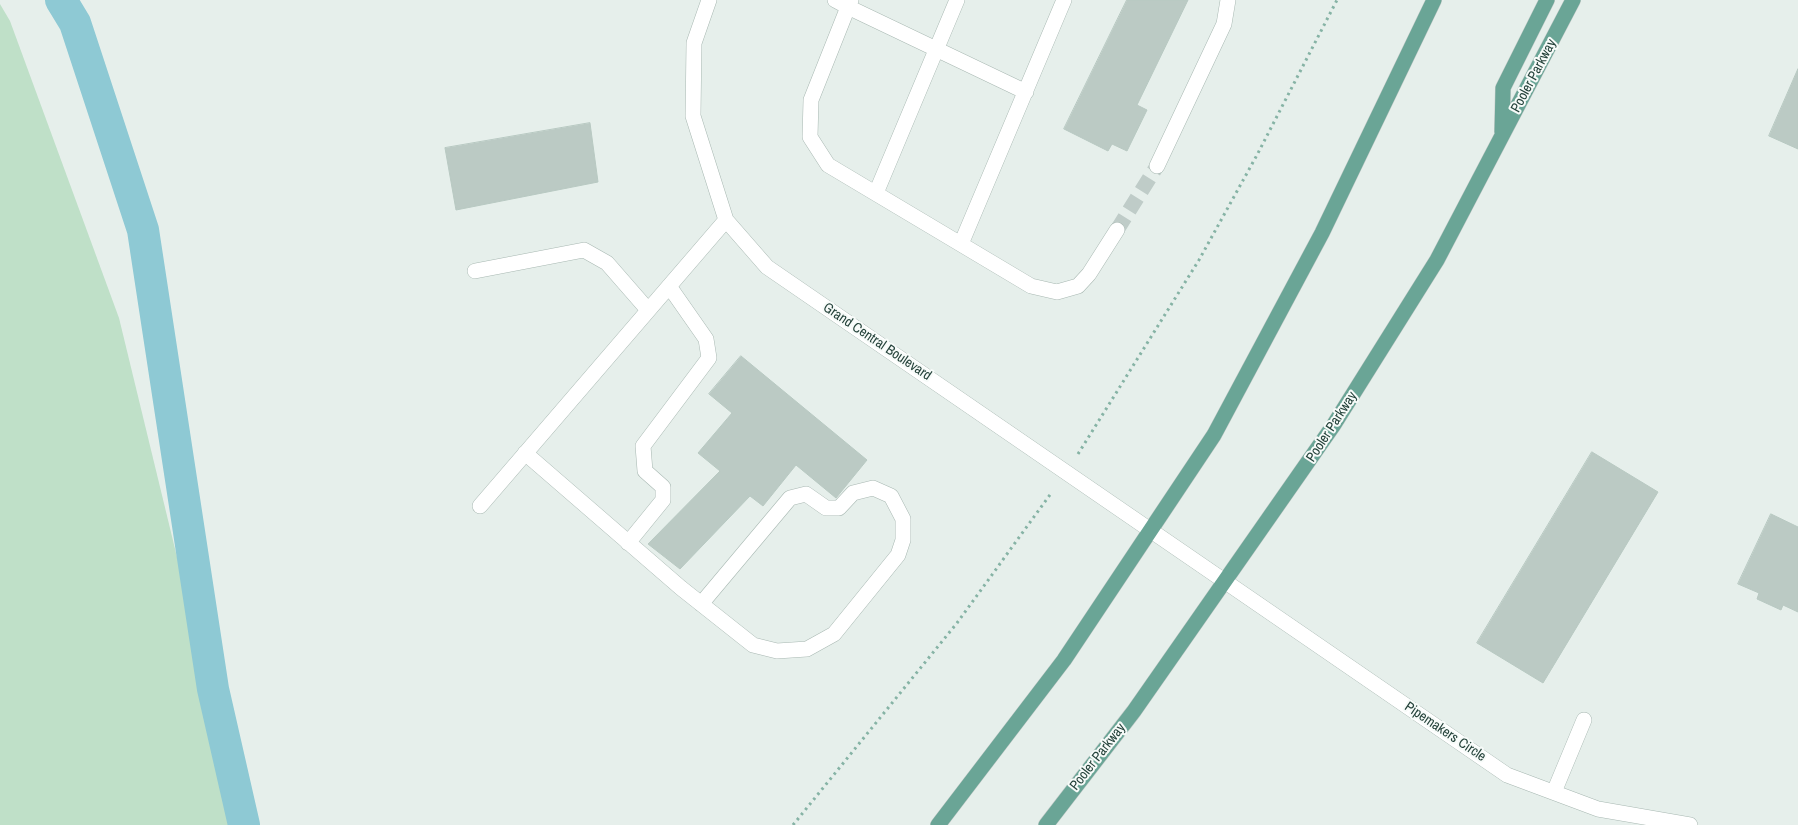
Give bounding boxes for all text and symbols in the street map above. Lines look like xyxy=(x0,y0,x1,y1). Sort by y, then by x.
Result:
street label: Pooler Parkway xyxy=(1508,37,1560,115)
street label: Grand Central Boulevard xyxy=(820,300,934,384)
street label: Pooler Parkway xyxy=(1303,389,1361,465)
street label: Pipemakers Circle xyxy=(1401,699,1489,765)
street label: Pooler Parkway xyxy=(1067,720,1129,794)

